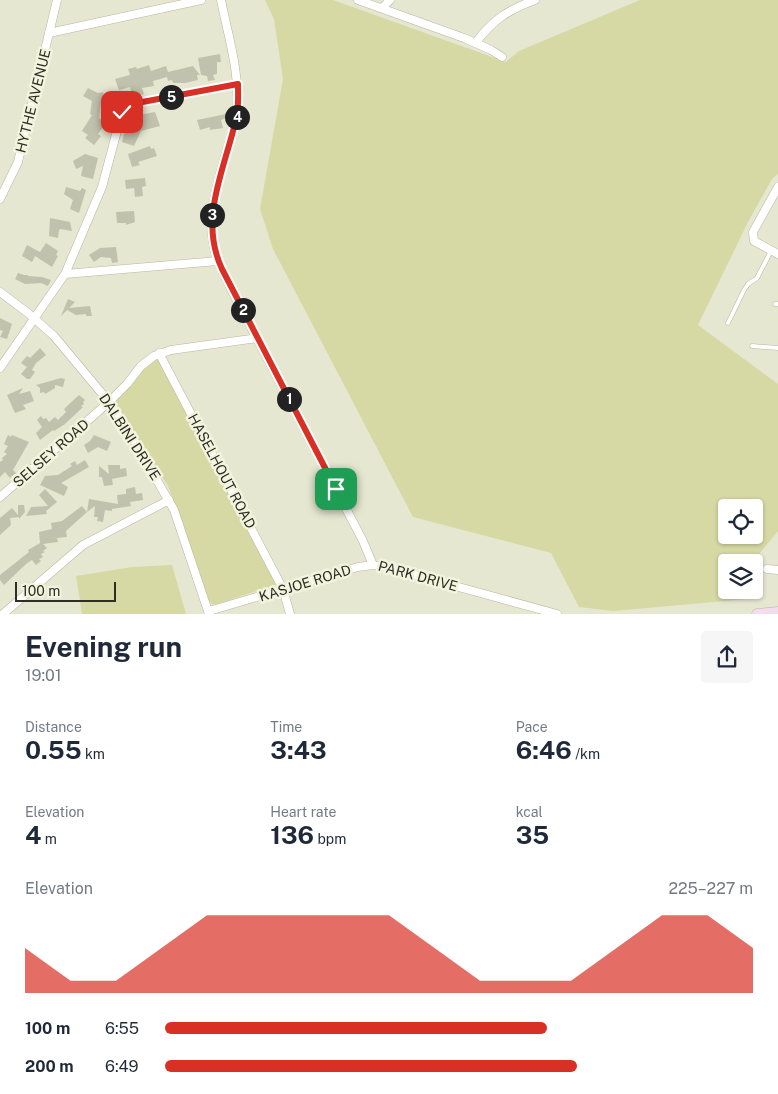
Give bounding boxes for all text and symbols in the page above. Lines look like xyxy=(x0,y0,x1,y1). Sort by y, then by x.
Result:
street label: HYTHE AVENUE xyxy=(12,47,54,155)
pin: 5 xyxy=(158,84,184,110)
text: 5 xyxy=(167,89,176,105)
pin xyxy=(101,91,143,133)
icon: check xyxy=(108,98,136,126)
pin: 4 xyxy=(224,104,250,130)
text: 4 xyxy=(233,109,242,125)
pin: 3 xyxy=(200,202,224,228)
text: 3 xyxy=(208,207,217,223)
pin: 2 xyxy=(230,298,256,322)
text: 2 xyxy=(239,302,248,318)
pin: 1 xyxy=(276,386,302,412)
street label: DALBINI DRIVE xyxy=(96,391,164,483)
text: 1 xyxy=(287,391,293,407)
street label: HASELHOUT ROAD xyxy=(185,411,259,531)
street label: SELSEY ROAD xyxy=(10,416,92,490)
pin xyxy=(315,468,357,510)
icon: arrive xyxy=(322,475,350,503)
map controls xyxy=(718,499,763,599)
button: locate xyxy=(718,499,763,544)
button: layers xyxy=(718,554,763,599)
street label: PARK DRIVE xyxy=(376,558,460,594)
street label: KASJOE ROAD xyxy=(257,561,353,605)
scale bar xyxy=(15,579,116,602)
text: 100 m xyxy=(22,583,60,599)
text: Evening run xyxy=(25,630,182,663)
button: share xyxy=(701,631,753,683)
text: 19:01 xyxy=(25,666,61,685)
text: Distance xyxy=(25,719,82,735)
text: Time xyxy=(270,719,302,735)
text: Pace xyxy=(516,719,548,735)
text: 0.55 xyxy=(25,735,82,765)
text: 3:43 xyxy=(270,735,327,765)
text: 6:46 xyxy=(516,735,572,765)
text: km xyxy=(82,746,105,762)
text: /km xyxy=(572,746,600,762)
text: Elevation xyxy=(25,804,84,820)
text: Heart rate xyxy=(270,804,337,820)
text: kcal xyxy=(516,804,543,820)
text: 4 xyxy=(25,820,41,850)
text: 136 xyxy=(270,820,314,850)
text: 35 xyxy=(516,820,549,850)
text: m xyxy=(41,831,57,847)
text: bpm xyxy=(314,831,346,847)
text: Elevation xyxy=(25,879,93,898)
text: 225–227 m xyxy=(668,879,753,898)
text: 100 m xyxy=(25,1019,70,1038)
text: 6:55 xyxy=(105,1019,139,1038)
text: 200 m xyxy=(25,1057,74,1076)
text: 6:49 xyxy=(105,1057,139,1076)

